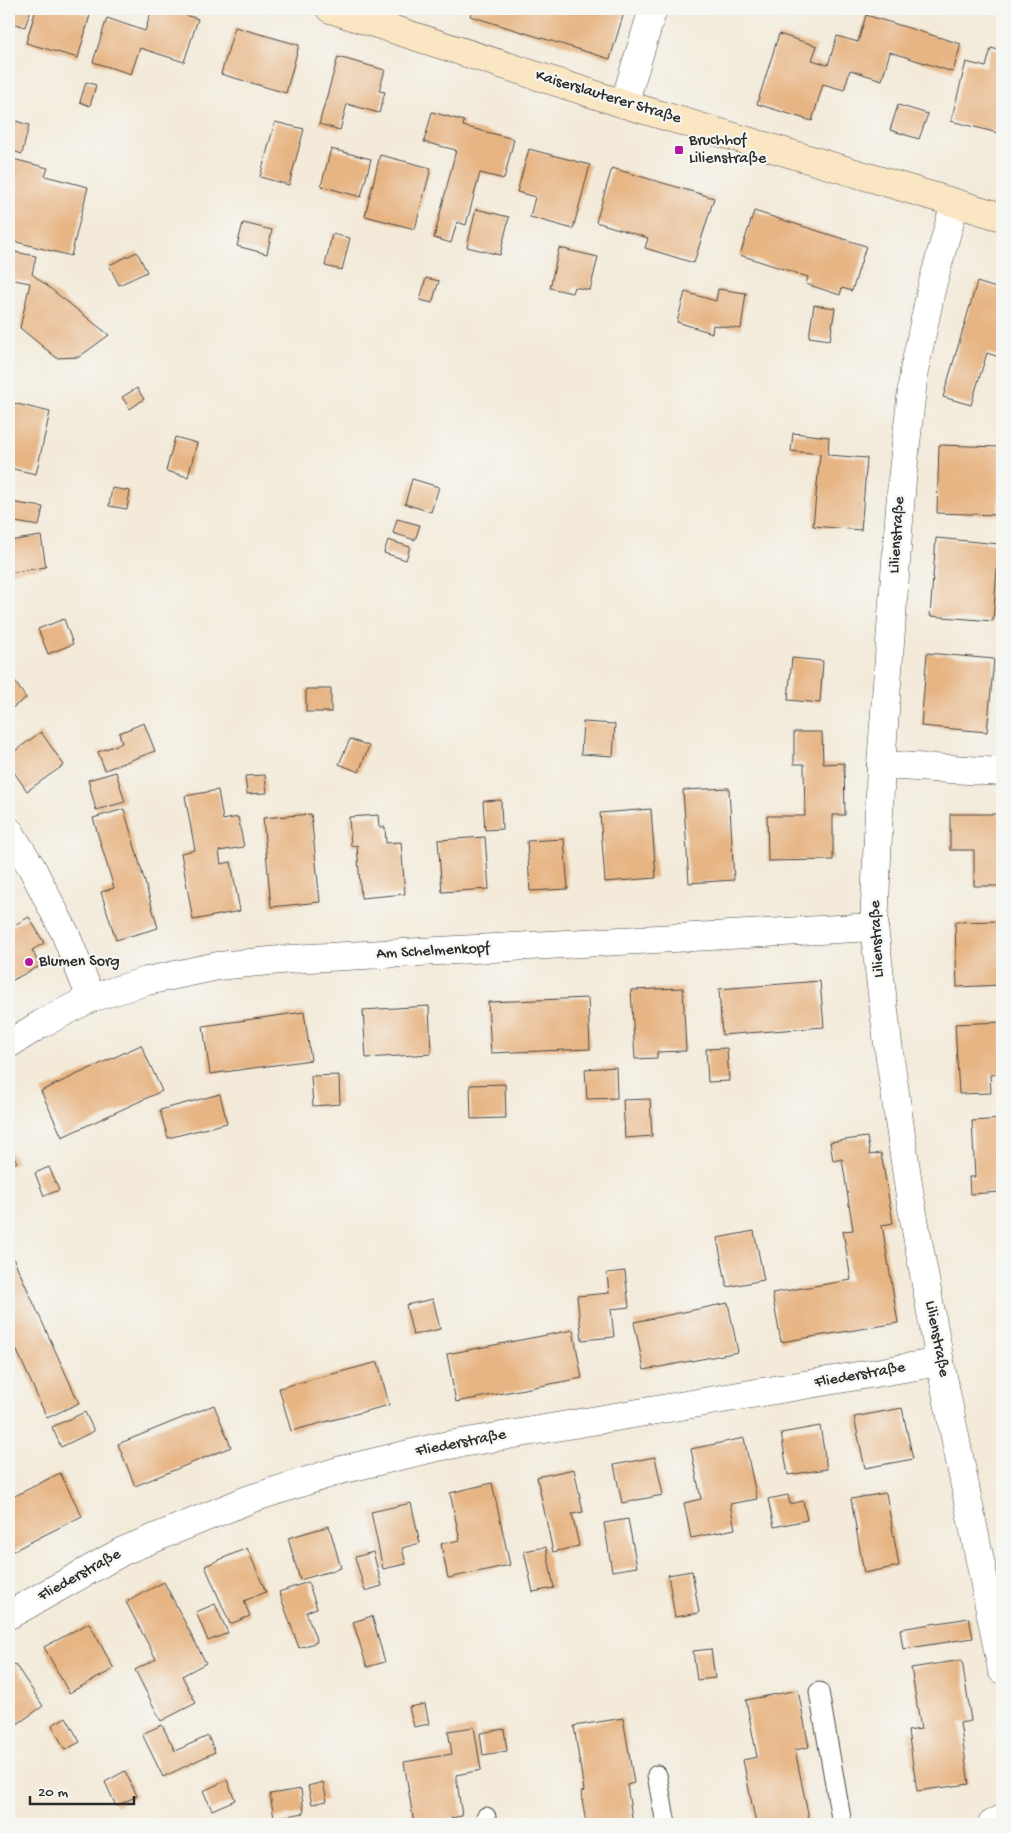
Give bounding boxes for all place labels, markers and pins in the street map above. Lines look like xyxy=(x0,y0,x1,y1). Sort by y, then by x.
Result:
place label: Bruchhof Lilienstraße xyxy=(688,132,767,169)
marker: Bruchhof Lilienstraße xyxy=(673,144,685,156)
place label: Blumen Sorg xyxy=(38,953,120,972)
marker: Blumen Sorg xyxy=(23,956,35,968)

